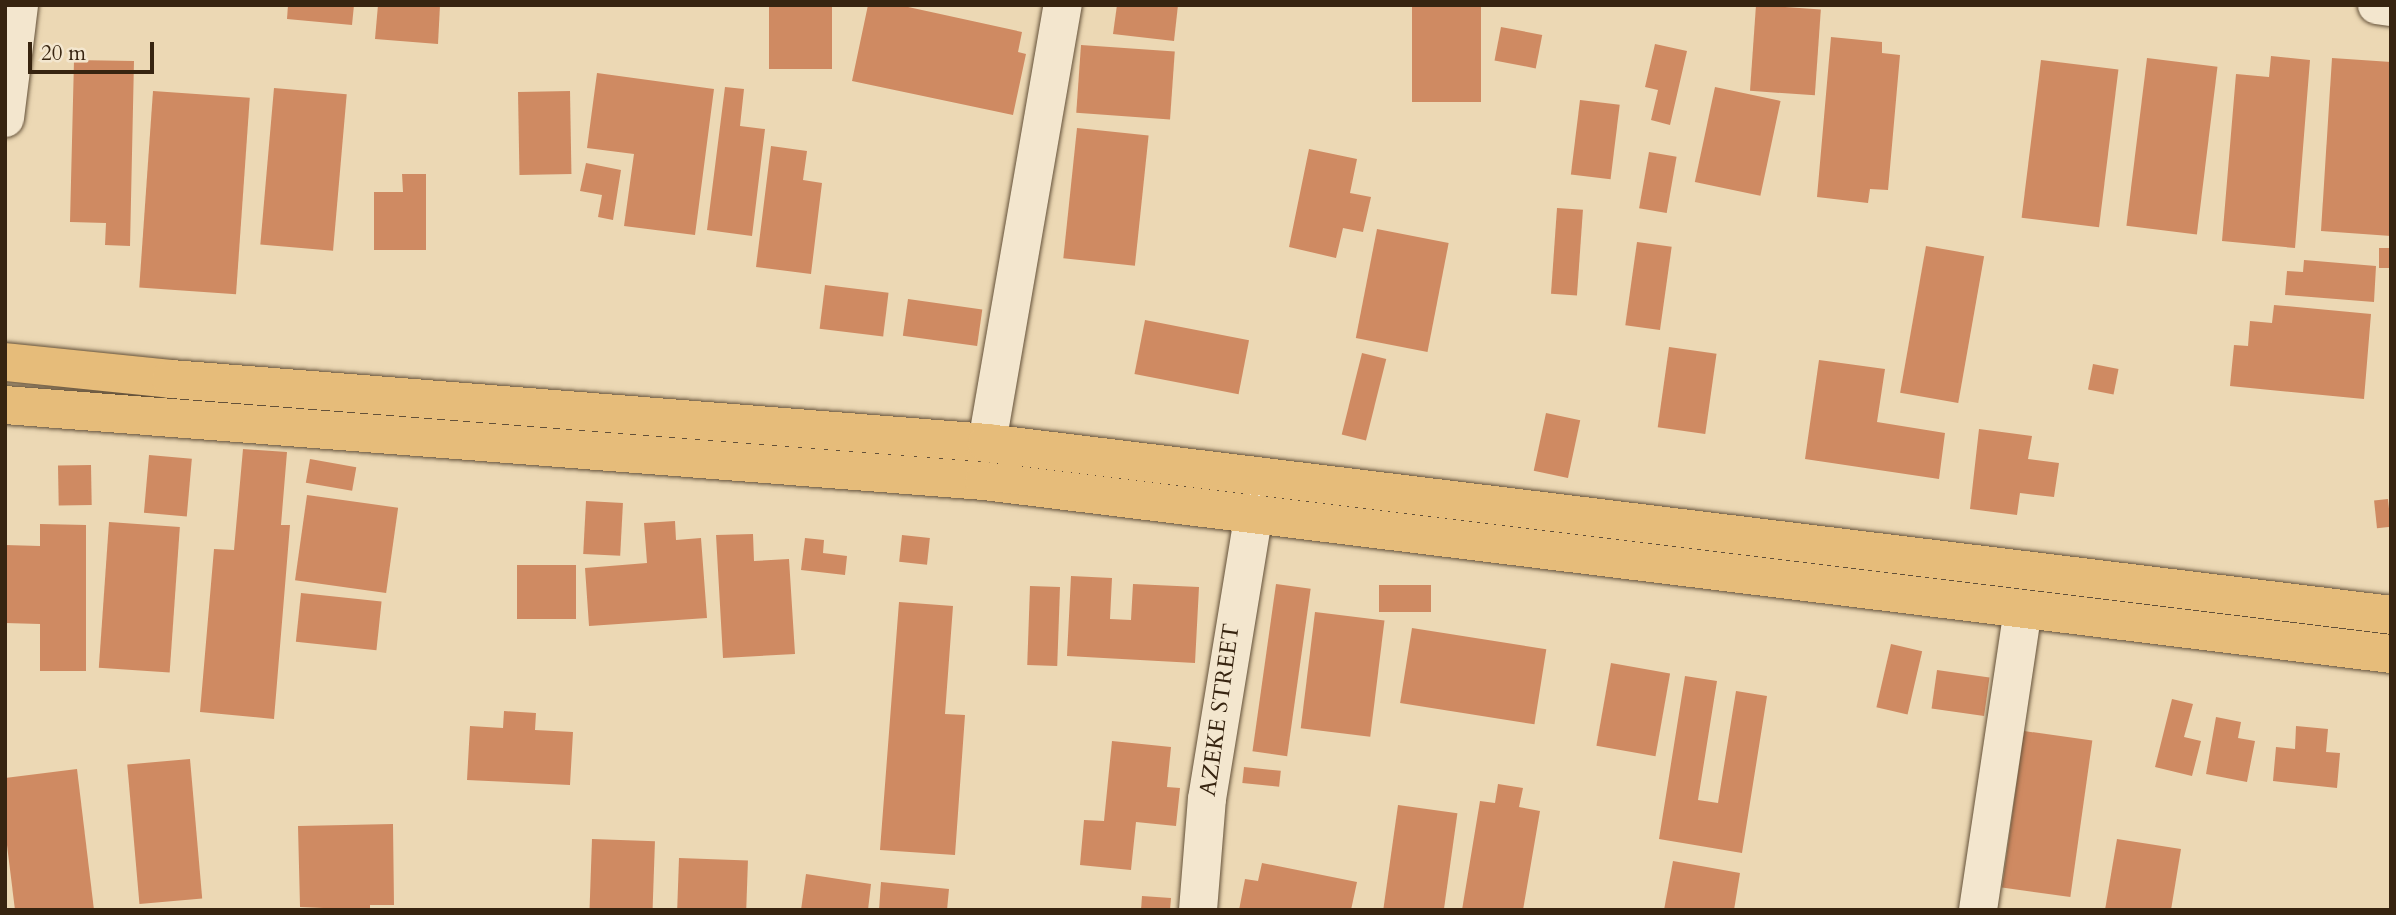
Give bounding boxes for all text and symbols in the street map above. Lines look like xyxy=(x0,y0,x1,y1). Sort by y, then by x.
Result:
scale bar xyxy=(32,28,158,72)
text: 20 m xyxy=(41,39,86,68)
street label: AZEKE STREET xyxy=(1194,622,1246,798)

